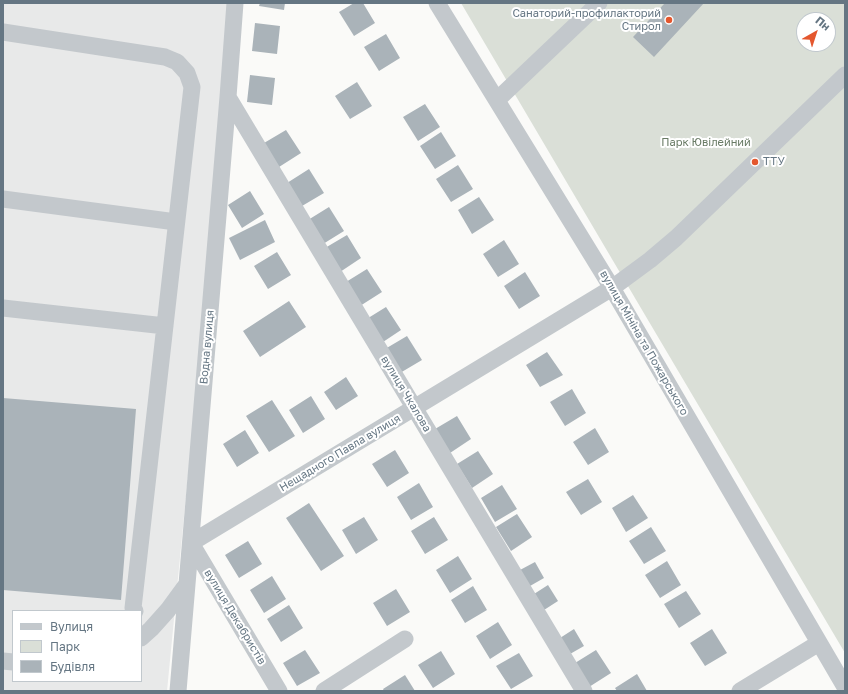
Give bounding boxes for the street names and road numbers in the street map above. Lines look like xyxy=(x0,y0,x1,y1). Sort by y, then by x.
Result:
street label: вулиця Мініна та Пожарського xyxy=(597,268,691,418)
street label: Водна вулиця xyxy=(197,309,217,385)
street label: вулиця Чкалова xyxy=(378,354,434,434)
street label: Нещадного Павла вулиця xyxy=(277,412,403,494)
street label: вулиця Декабристів xyxy=(201,567,269,667)

